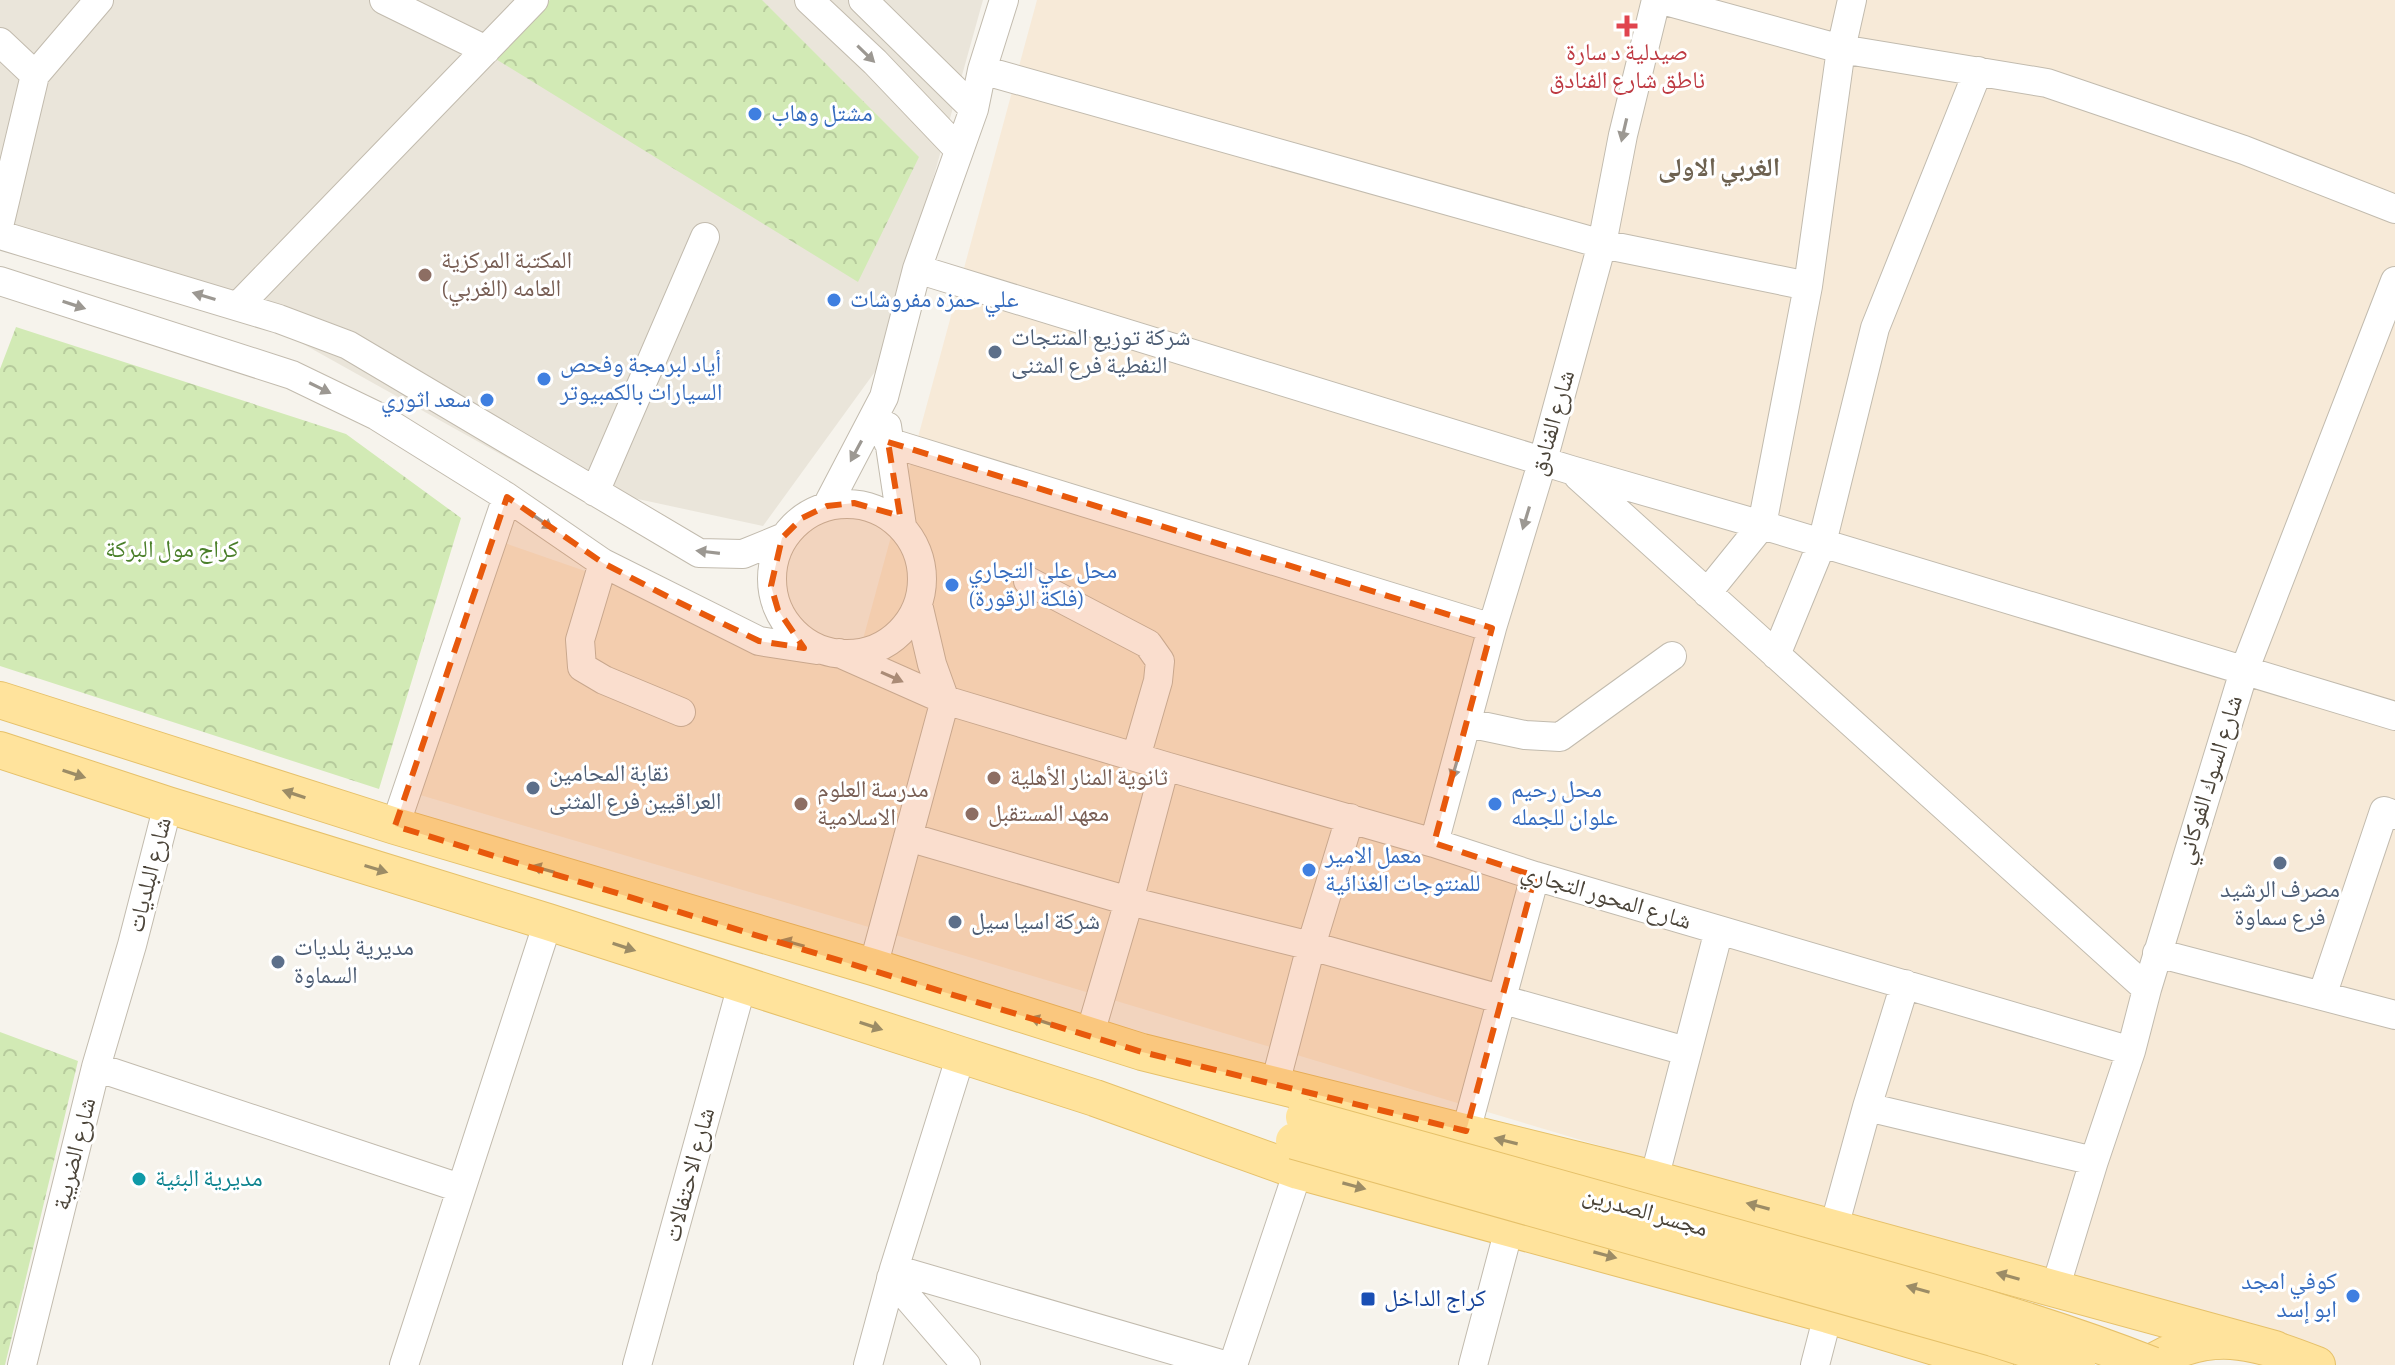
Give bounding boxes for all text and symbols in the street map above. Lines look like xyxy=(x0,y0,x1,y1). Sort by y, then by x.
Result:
marker: صيدلية د سارة ناطق شارع الفنادق xyxy=(1618,17,1636,35)
place label: صيدلية د سارة ناطق شارع الفنادق xyxy=(1549,41,1705,95)
one-way arrow xyxy=(856,44,875,62)
place label: مشتل وهاب xyxy=(771,102,873,127)
marker: مشتل وهاب xyxy=(746,105,764,123)
one-way arrow xyxy=(1618,118,1630,143)
district label: الغربي الاولى xyxy=(1658,155,1780,187)
place label: المكتبة المركزية العامه (الغربي) xyxy=(441,249,572,307)
marker: المكتبة المركزية العامه (الغربي) xyxy=(416,266,434,284)
place label: علي حمزه مفروشات xyxy=(850,288,1019,318)
one-way arrow xyxy=(192,289,216,302)
marker: علي حمزه مفروشات xyxy=(825,291,843,309)
one-way arrow xyxy=(63,299,87,312)
place label: شركة توزيع المنتجات النفطية فرع المثنى xyxy=(1011,326,1191,380)
marker: شركة توزيع المنتجات النفطية فرع المثنى xyxy=(986,343,1004,361)
place label: أياد لبرمجة وفحص السيارات بالكمبيوتر xyxy=(559,350,722,406)
street label: شارع الفنادق xyxy=(1527,368,1581,479)
marker: أياد لبرمجة وفحص السيارات بالكمبيوتر xyxy=(535,370,553,388)
one-way arrow xyxy=(309,381,332,395)
place label: سعد اثوري xyxy=(381,388,471,418)
marker: سعد اثوري xyxy=(478,391,496,409)
one-way arrow xyxy=(849,440,862,463)
one-way arrow xyxy=(1519,506,1531,530)
one-way arrow xyxy=(533,514,554,529)
park label: كراج مول البركة xyxy=(105,538,239,564)
one-way arrow xyxy=(695,545,720,558)
place label: محل علي التجاري (فلكة الزقورة) xyxy=(968,559,1117,611)
marker: محل علي التجاري (فلكة الزقورة) xyxy=(943,576,961,594)
one-way arrow xyxy=(880,670,904,683)
street label: شارع السوك الفوكاني xyxy=(2173,693,2253,869)
one-way arrow xyxy=(1449,755,1461,780)
place label: نقابة المحامين العراقيين فرع المثنى xyxy=(549,762,722,816)
place label: ثانوية المنار الأهلية xyxy=(1010,766,1168,790)
one-way arrow xyxy=(63,769,87,781)
marker: ثانوية المنار الأهلية xyxy=(985,769,1003,787)
place label: مدرسة العلوم الاسلامية xyxy=(817,778,929,830)
place label: محل رحيم علوان للجمله xyxy=(1511,778,1618,831)
marker: نقابة المحامين العراقيين فرع المثنى xyxy=(524,779,542,797)
one-way arrow xyxy=(282,787,306,799)
marker: مدرسة العلوم الاسلامية xyxy=(792,795,810,813)
marker: محل رحيم علوان للجمله xyxy=(1486,795,1504,813)
place label: معهد المستقبل xyxy=(988,802,1109,827)
marker: معهد المستقبل xyxy=(963,805,981,823)
street label: شارع البلديات xyxy=(124,815,178,935)
place label: معمل الامير للمنتوجات الغذائية xyxy=(1324,844,1481,896)
marker: مصرف الرشيد فرع سماوة xyxy=(2271,854,2289,872)
street label: شارع المحور التجاري xyxy=(1516,860,1694,940)
marker: معمل الامير للمنتوجات الغذائية xyxy=(1300,861,1318,879)
one-way arrow xyxy=(531,862,555,875)
one-way arrow xyxy=(364,863,388,876)
place label: مصرف الرشيد فرع سماوة xyxy=(2220,878,2340,932)
place label: شركة اسيا سيل xyxy=(971,910,1100,935)
marker: شركة اسيا سيل xyxy=(946,913,964,931)
place label: مديرية بلديات السماوة xyxy=(294,936,414,988)
one-way arrow xyxy=(780,936,804,949)
one-way arrow xyxy=(612,941,636,953)
marker: مديرية بلديات السماوة xyxy=(269,953,287,971)
one-way arrow xyxy=(1028,1014,1052,1027)
one-way arrow xyxy=(860,1020,884,1033)
street label: شارع الضريبة xyxy=(49,1095,102,1213)
street label: شارع الاحتفالات xyxy=(661,1105,721,1245)
one-way arrow xyxy=(1494,1134,1519,1146)
place label: مديرية البئية xyxy=(155,1167,263,1192)
marker: مديرية البئية xyxy=(130,1170,148,1188)
one-way arrow xyxy=(1343,1180,1367,1193)
street label: مجسر الصدرين xyxy=(1579,1183,1710,1242)
one-way arrow xyxy=(1745,1200,1770,1212)
one-way arrow xyxy=(1593,1249,1617,1262)
one-way arrow xyxy=(1996,1269,2020,1282)
place label: كوفي امجد ابو إسد xyxy=(2241,1270,2337,1324)
one-way arrow xyxy=(1905,1282,1929,1295)
place label: كراج الداخل xyxy=(1384,1287,1486,1313)
marker: كوفي امجد ابو إسد xyxy=(2344,1287,2362,1305)
marker: كراج الداخل xyxy=(1359,1290,1377,1308)

